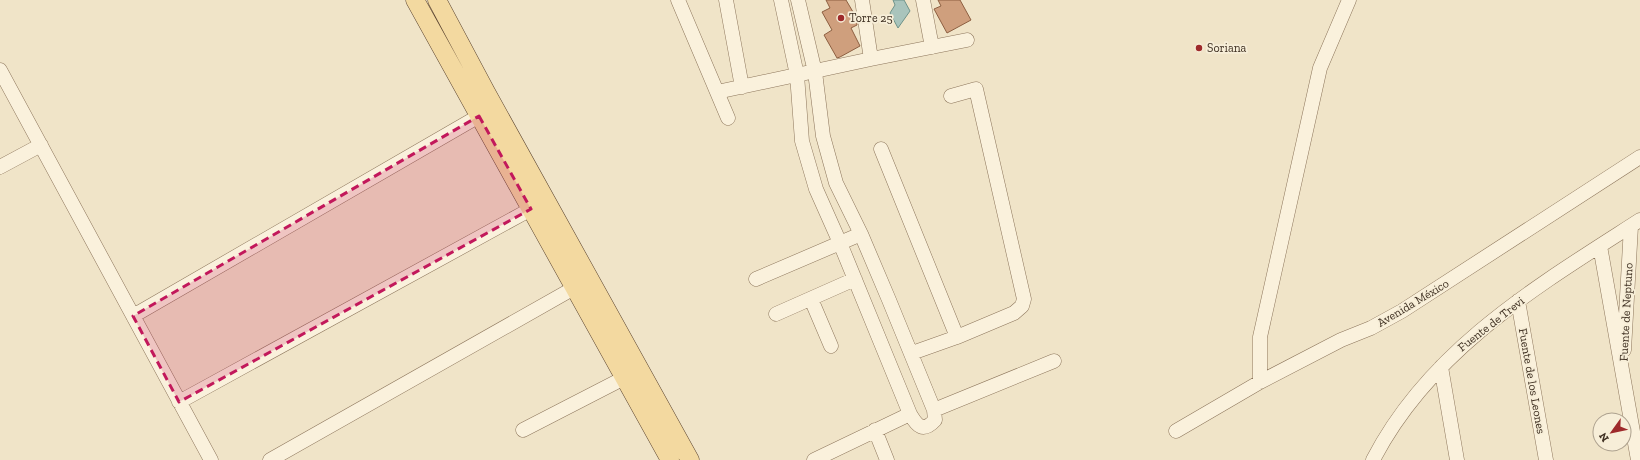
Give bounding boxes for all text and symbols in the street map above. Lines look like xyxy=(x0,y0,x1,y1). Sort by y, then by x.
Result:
place label: Torre 25 xyxy=(849,11,893,25)
marker: Torre 25 xyxy=(836,13,846,23)
place label: Soriana xyxy=(1207,41,1247,55)
marker: Soriana xyxy=(1194,43,1204,53)
street label: Fuente de Neptuno xyxy=(1616,262,1636,362)
street label: Avenida México xyxy=(1375,276,1451,330)
street label: Fuente de Trevi xyxy=(1455,293,1528,354)
street label: Fuente de los Leones xyxy=(1516,327,1548,435)
north arrow xyxy=(1592,412,1632,452)
text: N xyxy=(1596,430,1612,444)

